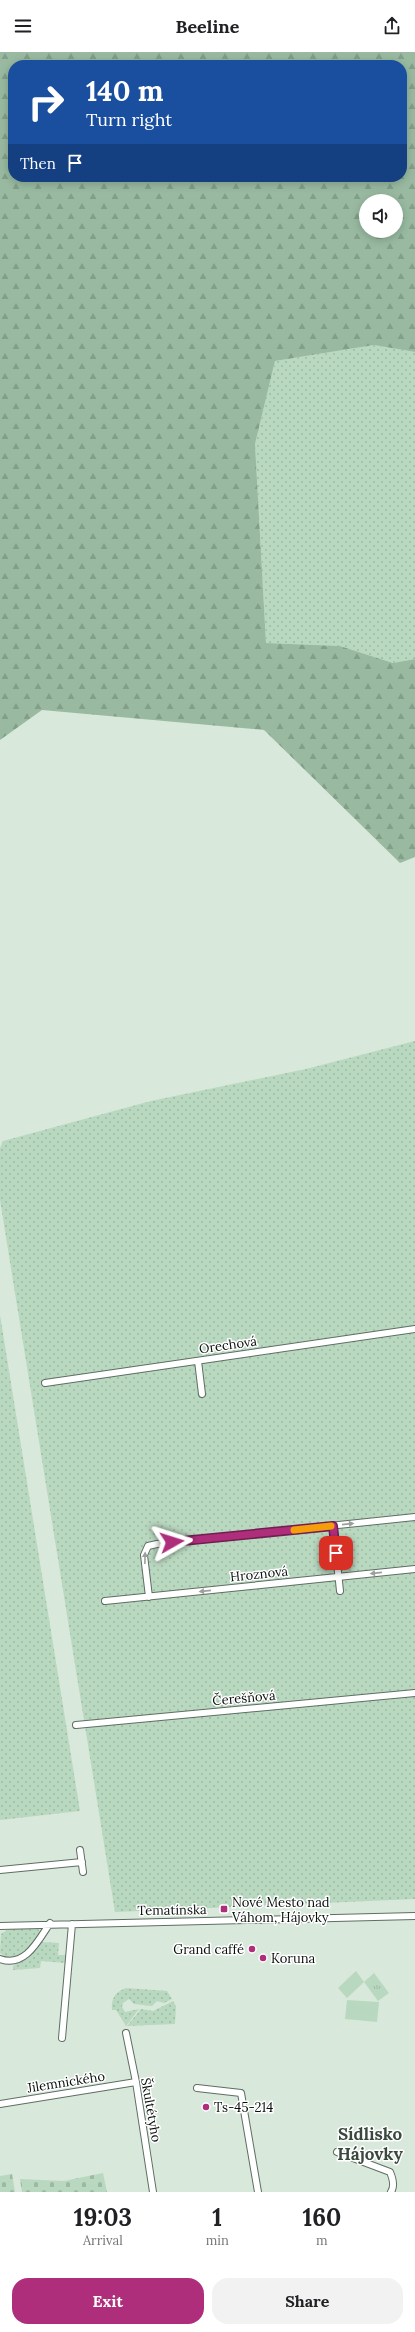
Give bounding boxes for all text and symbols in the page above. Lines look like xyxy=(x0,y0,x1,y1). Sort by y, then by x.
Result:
icon: menu xyxy=(12,15,34,37)
text: Beeline xyxy=(176,15,239,38)
icon: share xyxy=(381,15,403,37)
text: 140 m xyxy=(86,73,164,109)
icon: right xyxy=(20,76,72,128)
text: Turn right xyxy=(86,108,172,131)
icon: arrive xyxy=(64,152,86,174)
text: Then xyxy=(20,154,56,173)
map controls xyxy=(359,194,403,238)
button: sound xyxy=(359,194,403,238)
street label: Orechová xyxy=(198,1332,258,1357)
position arrow xyxy=(151,1521,193,1563)
one-way arrow xyxy=(342,1521,354,1527)
pin xyxy=(319,1536,353,1570)
icon: arrive xyxy=(325,1542,347,1564)
one-way arrow xyxy=(142,1552,149,1564)
street label: Hroznová xyxy=(229,1562,289,1586)
one-way arrow xyxy=(370,1570,382,1576)
one-way arrow xyxy=(199,1588,211,1594)
street label: Čerešňová xyxy=(212,1686,277,1709)
place label: Nové Mesto nad Váhom, Hájovky xyxy=(231,1894,330,1926)
street label: Tematínska xyxy=(137,1901,207,1919)
marker: Nové Mesto nad Váhom, Hájovky xyxy=(219,1904,229,1914)
place label: Grand caffé xyxy=(173,1941,244,1958)
marker: Grand caffé xyxy=(247,1944,257,1954)
place label: Koruna xyxy=(271,1950,316,1967)
marker: Koruna xyxy=(258,1953,268,1963)
street label: Jilemnického xyxy=(25,2067,106,2097)
street label: Škultétyho xyxy=(137,2076,166,2144)
place label: Ts-45-214 xyxy=(214,2099,273,2116)
marker: Ts-45-214 xyxy=(201,2102,211,2112)
district label: Sídlisko Hájovky xyxy=(337,2123,403,2165)
text: 19:03 xyxy=(74,2202,132,2233)
text: 1 xyxy=(212,2202,222,2233)
text: 160 xyxy=(302,2202,341,2233)
text: Arrival xyxy=(83,2232,123,2249)
text: min xyxy=(206,2232,229,2249)
text: m xyxy=(316,2232,328,2249)
button: Exit xyxy=(12,2278,204,2324)
button: Share xyxy=(212,2278,403,2324)

